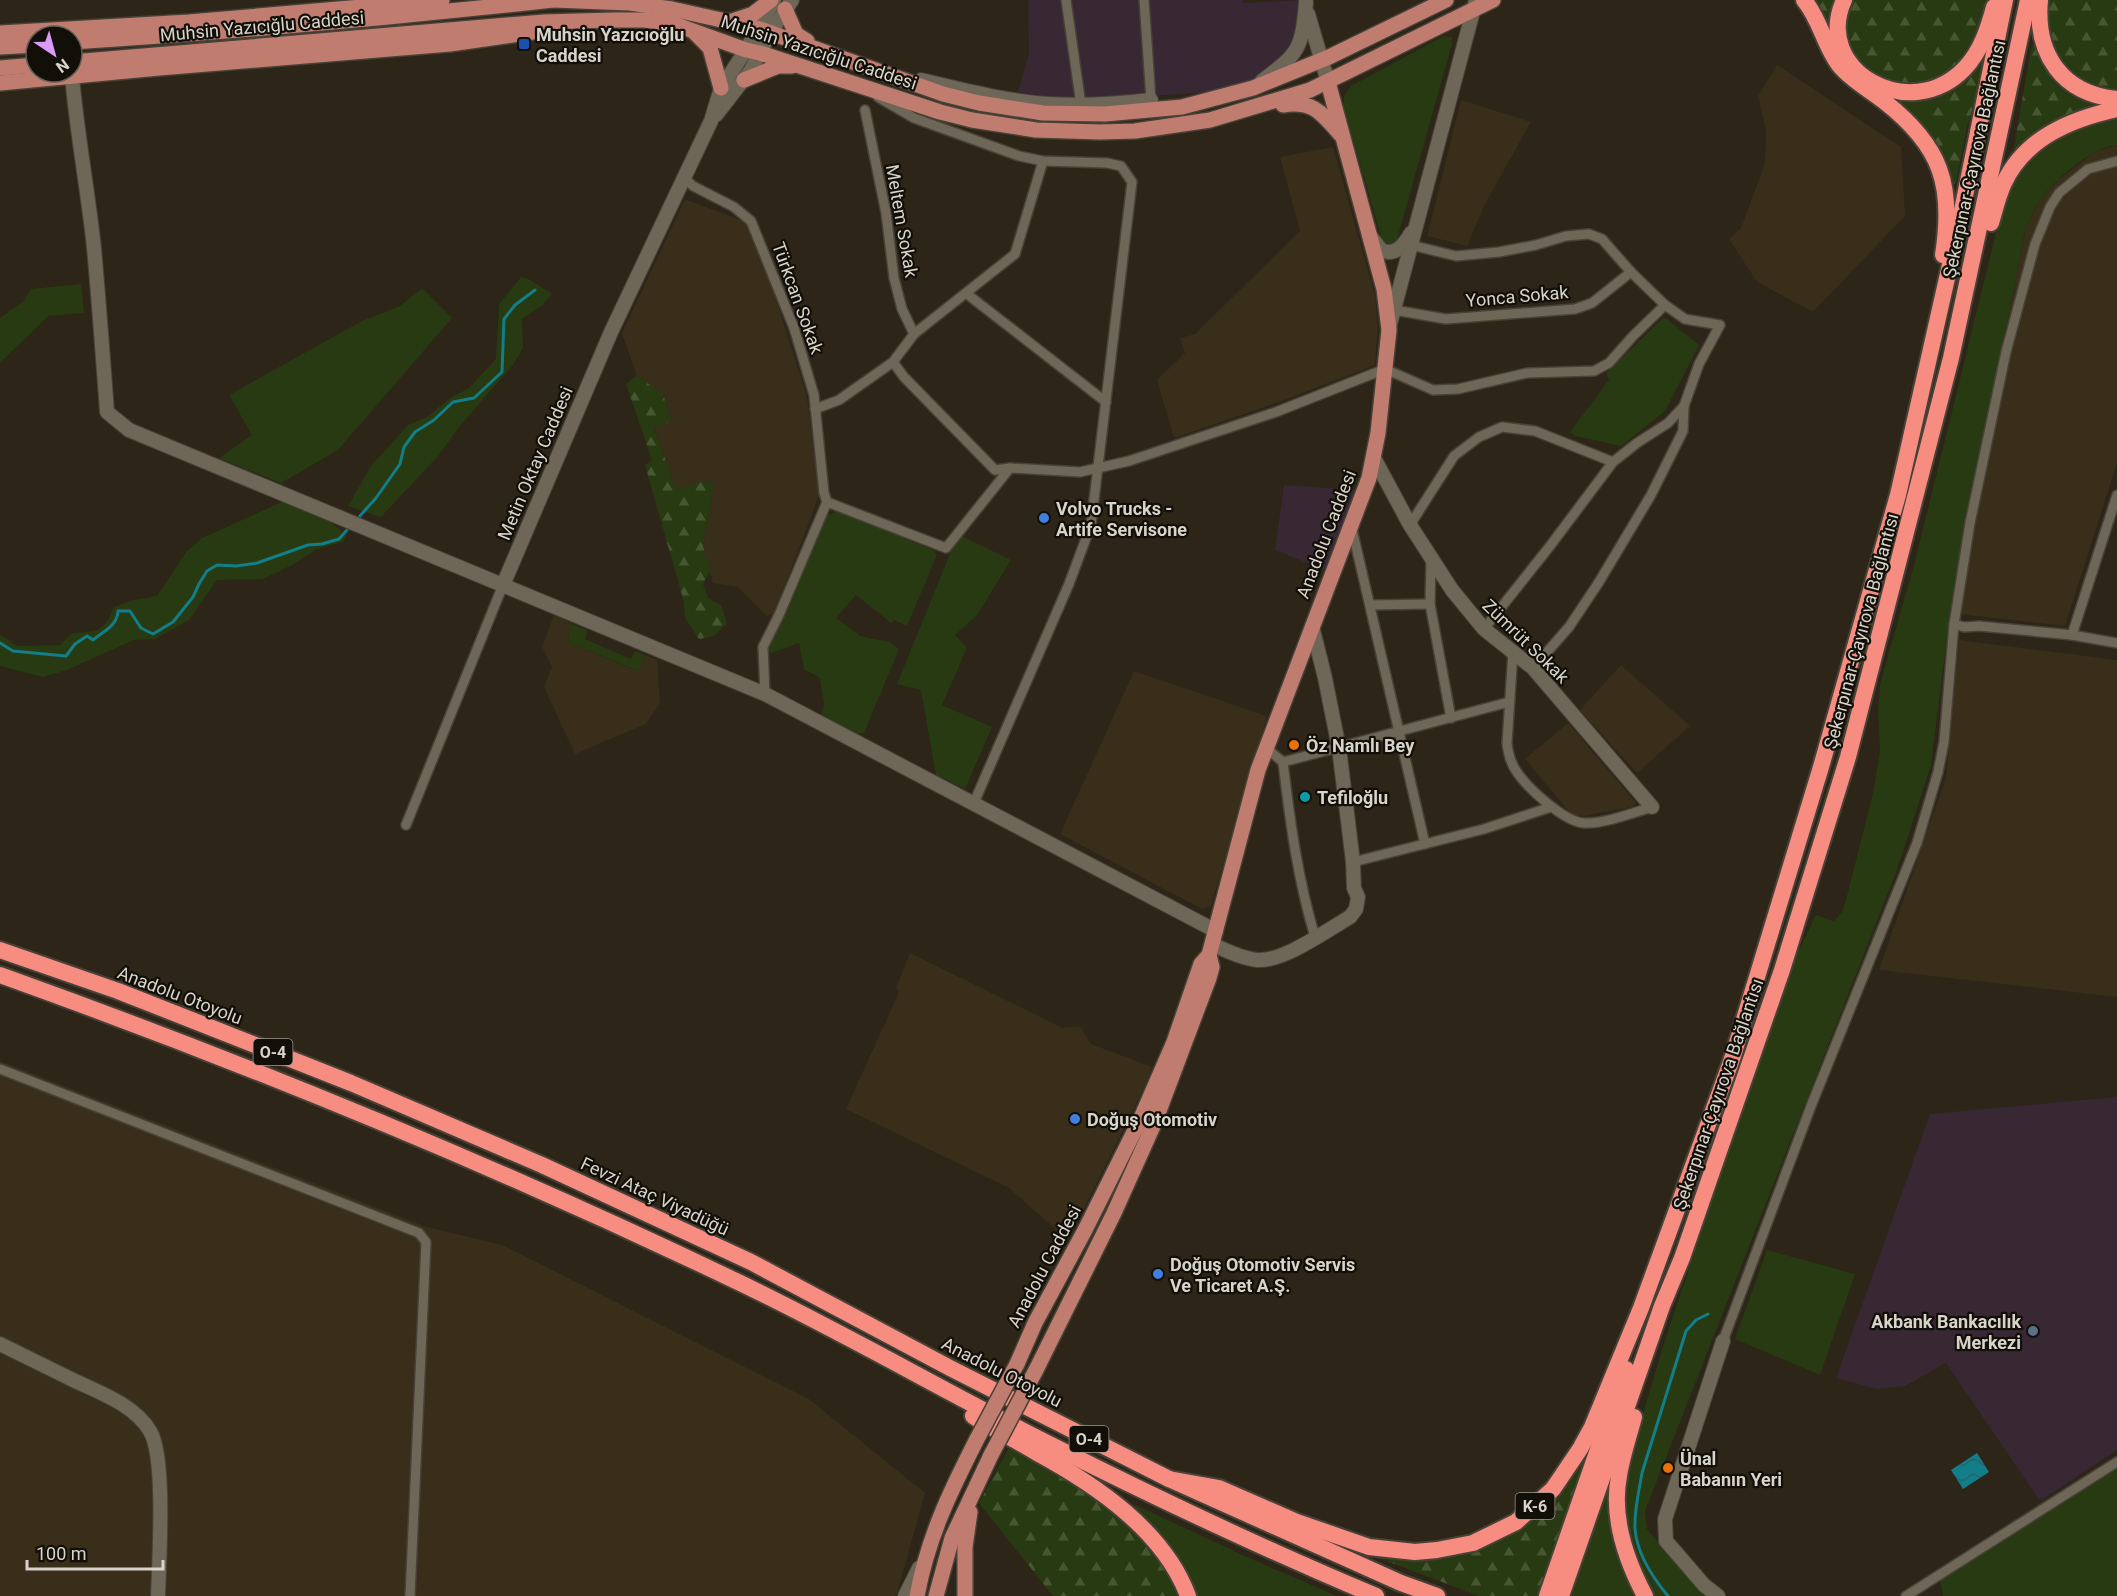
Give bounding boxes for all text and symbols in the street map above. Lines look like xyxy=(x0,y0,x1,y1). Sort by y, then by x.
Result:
street label: Muhsin Yazıcığlu Caddesi xyxy=(159,7,365,45)
street label: Muhsin Yazıcığlu Caddesi xyxy=(718,10,920,94)
north arrow xyxy=(24,24,84,84)
place label: Muhsin Yazıcıoğlu Caddesi xyxy=(536,24,684,66)
marker: Muhsin Yazıcıoğlu Caddesi xyxy=(517,37,531,51)
street label: Şekerpınar-Çayırova Bağlantısı xyxy=(1938,38,2010,280)
text: N xyxy=(52,55,73,77)
street label: Meltem Sokak xyxy=(882,163,922,280)
street label: Türkcan Sokak xyxy=(768,239,828,358)
street label: Yonca Sokak xyxy=(1465,281,1570,311)
street label: Metin Oktay Caddesi xyxy=(493,383,577,543)
street label: Anadolu Caddesi xyxy=(1292,467,1360,601)
place label: Volvo Trucks - Artife Servisone xyxy=(1056,498,1187,540)
marker: Volvo Trucks - Artife Servisone xyxy=(1037,511,1051,525)
street label: Şekerpınar-Çayırova Bağlantısı xyxy=(1819,511,1903,751)
street label: Zümrüt Sokak xyxy=(1479,595,1574,688)
place label: Öz Namlı Bey xyxy=(1306,735,1415,756)
marker: Öz Namlı Bey xyxy=(1287,738,1301,752)
place label: Tefiloğlu xyxy=(1317,787,1388,808)
marker: Tefiloğlu xyxy=(1298,790,1312,804)
street label: Anadolu Otoyolu xyxy=(115,962,245,1028)
street label: Şekerpınar-Çayırova Bağlantısı xyxy=(1669,976,1767,1212)
road number: O-4 xyxy=(254,1039,292,1065)
place label: Doğuş Otomotiv xyxy=(1087,1109,1217,1130)
marker: Doğuş Otomotiv xyxy=(1068,1112,1082,1126)
street label: Fevzi Ataç Viyadüğü xyxy=(578,1152,732,1240)
street label: Anadolu Caddesi xyxy=(1003,1201,1085,1331)
place label: Doğuş Otomotiv Servis Ve Ticaret A.Ş. xyxy=(1170,1254,1355,1296)
marker: Doğuş Otomotiv Servis Ve Ticaret A.Ş. xyxy=(1151,1267,1165,1281)
place label: Akbank Bankacılık Merkezi xyxy=(1871,1311,2021,1353)
marker: Akbank Bankacılık Merkezi xyxy=(2026,1324,2040,1338)
street label: Anadolu Otoyolu xyxy=(938,1333,1066,1411)
road number: O-4 xyxy=(1070,1426,1108,1452)
place label: Ünal Babanın Yeri xyxy=(1680,1448,1782,1490)
marker: Ünal Babanın Yeri xyxy=(1661,1461,1675,1475)
road number: K-6 xyxy=(1516,1493,1555,1519)
scale bar xyxy=(27,1533,164,1571)
text: 100 m xyxy=(36,1543,87,1564)

